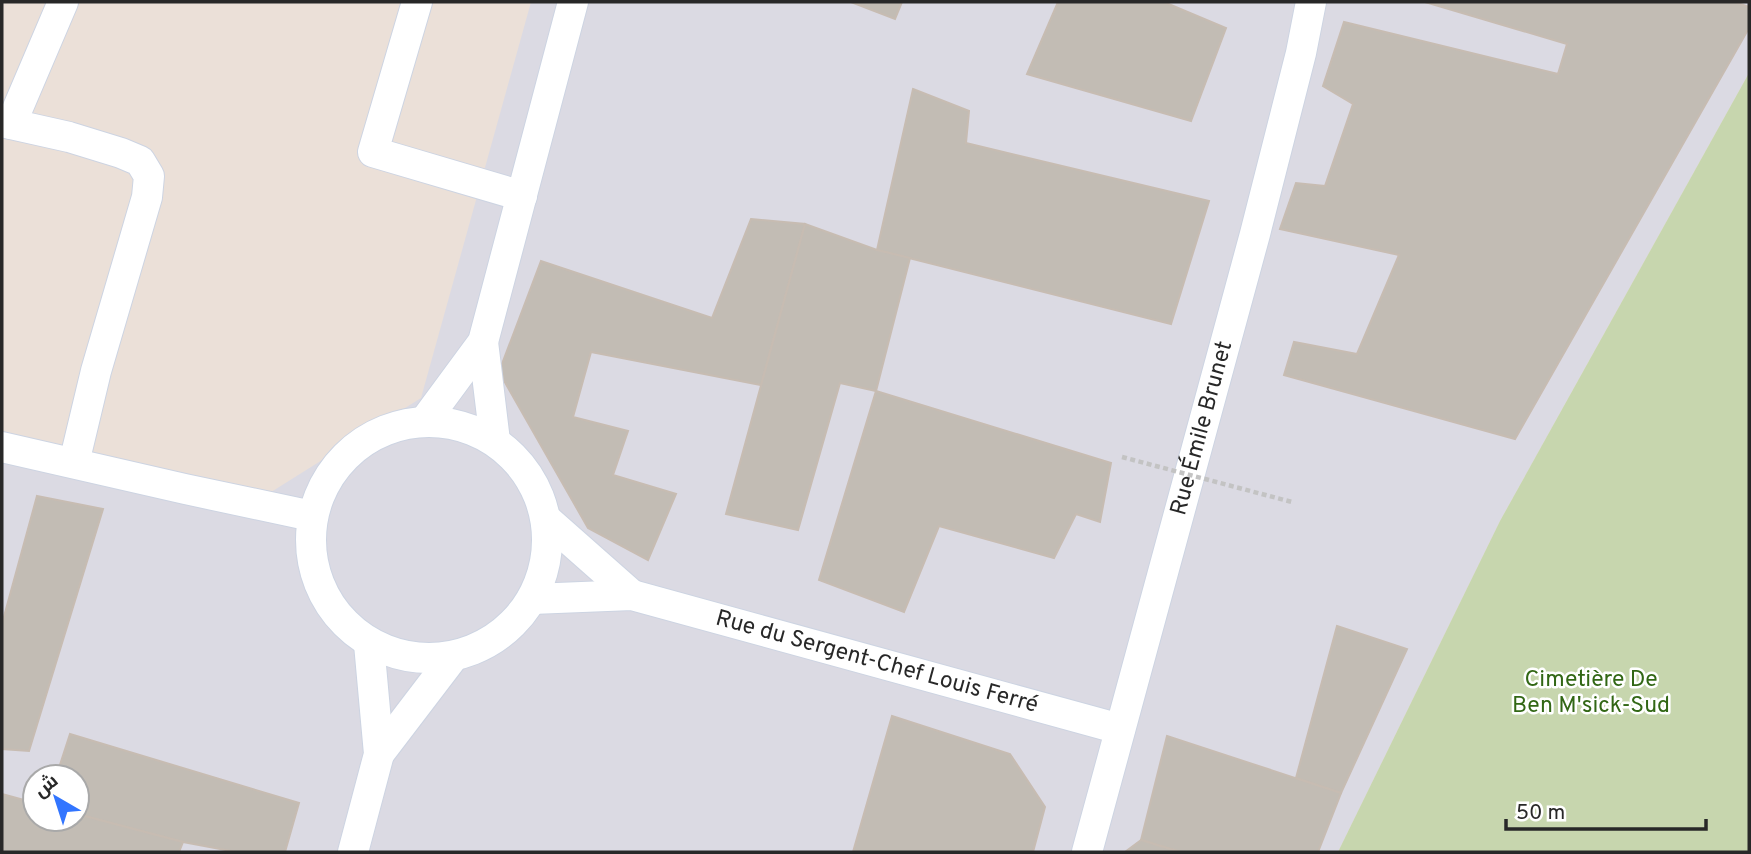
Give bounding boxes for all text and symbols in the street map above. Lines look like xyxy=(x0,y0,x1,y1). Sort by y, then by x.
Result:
street label: Rue Émile Brunet xyxy=(1165,338,1240,519)
street label: Rue du Sergent-Chef Louis Ferré xyxy=(712,604,1041,720)
park label: Cimetière De Ben M'sick-Sud xyxy=(1512,666,1670,721)
north arrow xyxy=(21,763,91,833)
text: ش xyxy=(30,769,64,803)
scale bar xyxy=(1506,788,1706,832)
text: 50 m xyxy=(1516,800,1565,827)

